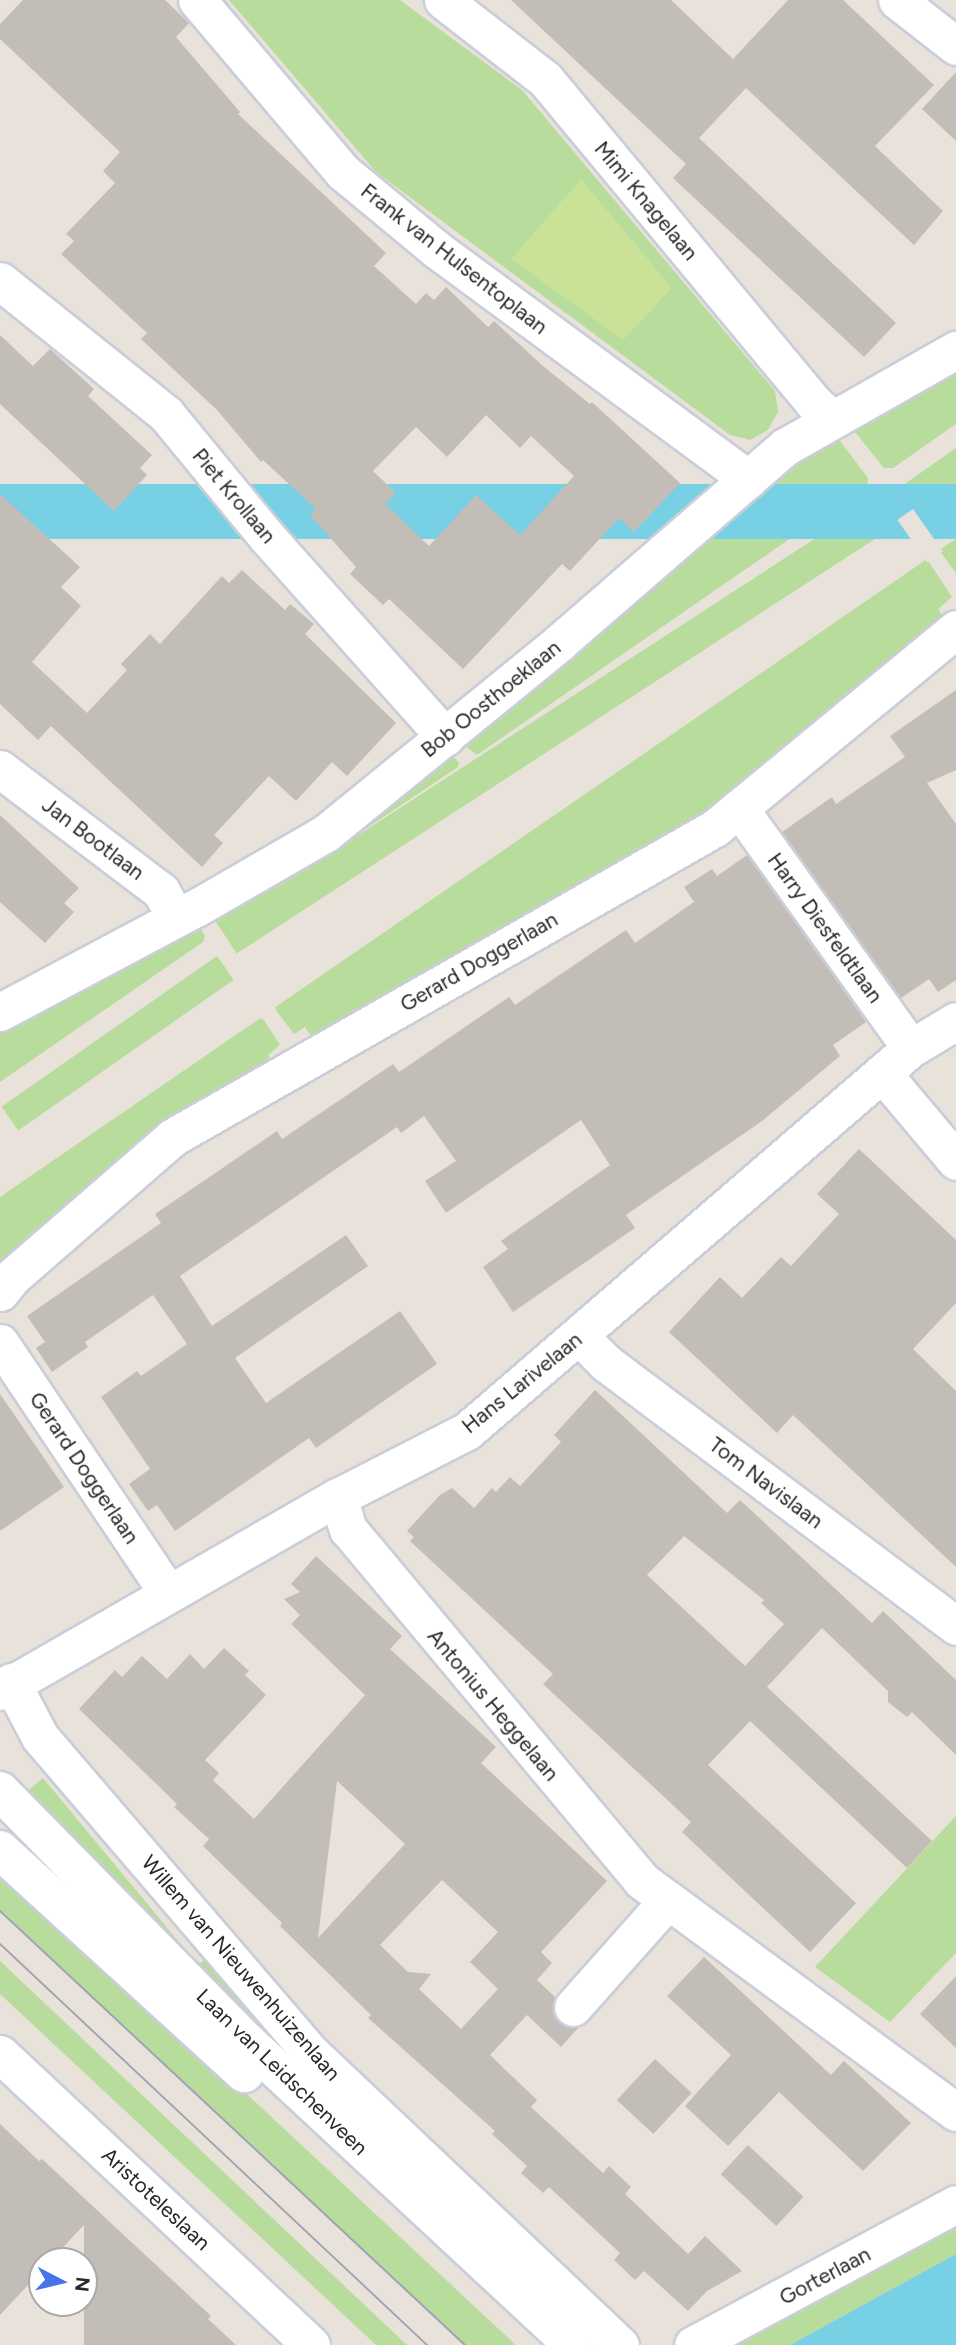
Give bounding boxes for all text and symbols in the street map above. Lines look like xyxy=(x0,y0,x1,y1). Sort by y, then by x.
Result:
street label: Mimi Knagelaan xyxy=(589,136,703,266)
street label: Frank van Hulsentoplaan xyxy=(356,178,552,340)
street label: Piet Krollaan xyxy=(187,443,281,549)
street label: Bob Oosthoeklaan xyxy=(416,635,566,763)
street label: Jan Bootlaan xyxy=(37,792,149,886)
street label: Harry Diesfeldtlaan xyxy=(762,848,888,1008)
street label: Gerard Doggerlaan xyxy=(396,907,562,1017)
street label: Hans Larivelaan xyxy=(457,1327,587,1439)
street label: Gerard Doggerlaan xyxy=(24,1387,144,1549)
street label: Tom Navislaan xyxy=(704,1432,828,1534)
street label: Antonius Heggelaan xyxy=(422,1624,564,1786)
street label: Willem van Nieuwenhuizenlaan xyxy=(136,1850,346,2086)
street label: Laan van Leidschenveen xyxy=(191,1984,373,2160)
street label: Aristoteleslaan xyxy=(97,2142,215,2256)
street label: Gorterlaan xyxy=(775,2242,875,2310)
north arrow xyxy=(28,2247,98,2317)
text: N xyxy=(70,2276,95,2293)

